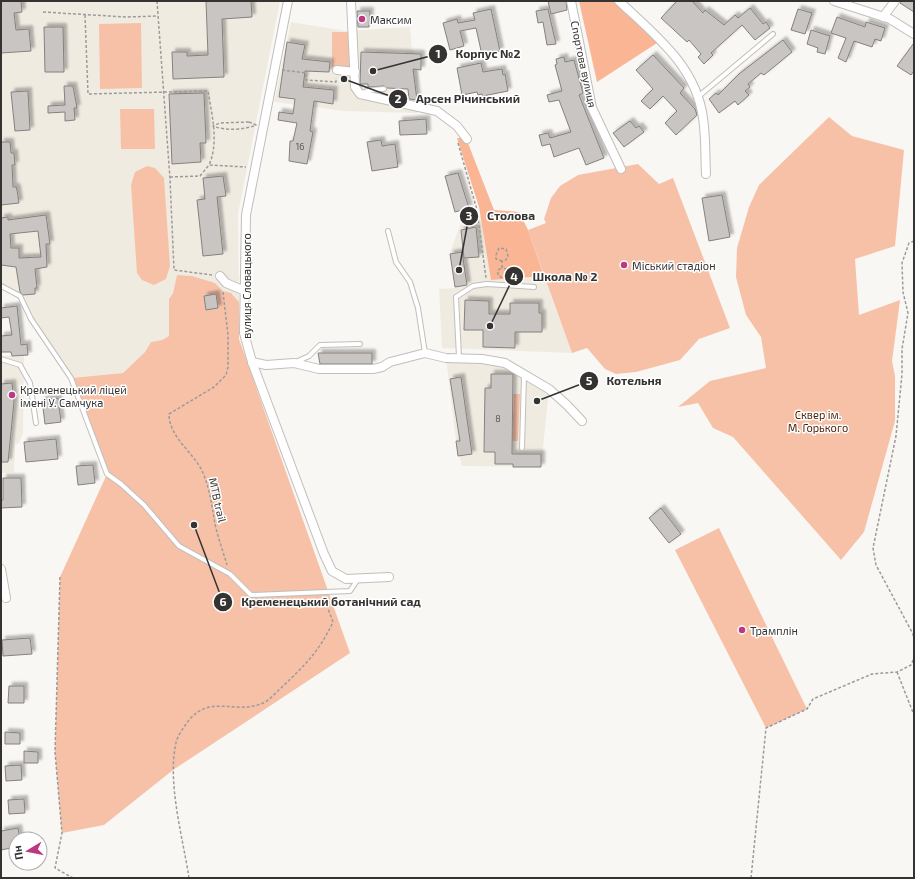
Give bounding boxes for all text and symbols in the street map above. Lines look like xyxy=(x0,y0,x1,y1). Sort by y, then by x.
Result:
place label: Максим xyxy=(370,13,412,26)
marker: Максим xyxy=(357,14,367,24)
street label: Спортова вулиця xyxy=(567,20,600,109)
callout: Корпус №2 xyxy=(428,42,529,66)
text: 1 xyxy=(435,46,441,60)
text: Корпус №2 xyxy=(456,46,520,60)
callout: Арсен Річинський xyxy=(388,87,528,111)
text: 2 xyxy=(395,91,402,105)
text: Арсен Річинський xyxy=(416,91,520,105)
house number: 16 xyxy=(296,141,304,152)
callout: Столова xyxy=(459,204,544,228)
text: 3 xyxy=(466,208,473,222)
text: Столова xyxy=(487,208,535,222)
street label: вулиця Словацького xyxy=(240,233,254,339)
place label: Міський стадіон xyxy=(632,259,716,272)
marker: Міський стадіон xyxy=(619,260,629,270)
callout: Школа № 2 xyxy=(504,264,605,288)
text: 4 xyxy=(510,269,518,283)
text: Школа № 2 xyxy=(533,269,597,283)
callout: Котельня xyxy=(579,369,670,393)
text: 5 xyxy=(586,373,593,387)
text: Котельня xyxy=(606,373,662,387)
place label: Кременецький ліцей імені У. Самчука xyxy=(20,383,127,410)
marker: Кременецький ліцей імені У. Самчука xyxy=(7,390,17,400)
park label: Сквер ім. М. Горького xyxy=(788,408,848,434)
house number: 8 xyxy=(495,413,501,424)
street label: MTB trail xyxy=(207,476,230,524)
callout: Кременецький ботанічний сад xyxy=(213,590,429,614)
text: 6 xyxy=(219,594,227,608)
text: Кременецький ботанічний сад xyxy=(241,594,421,608)
place label: Трамплін xyxy=(750,624,798,637)
marker: Трамплін xyxy=(737,625,747,635)
north arrow xyxy=(8,831,48,871)
text: Пн xyxy=(10,845,25,861)

